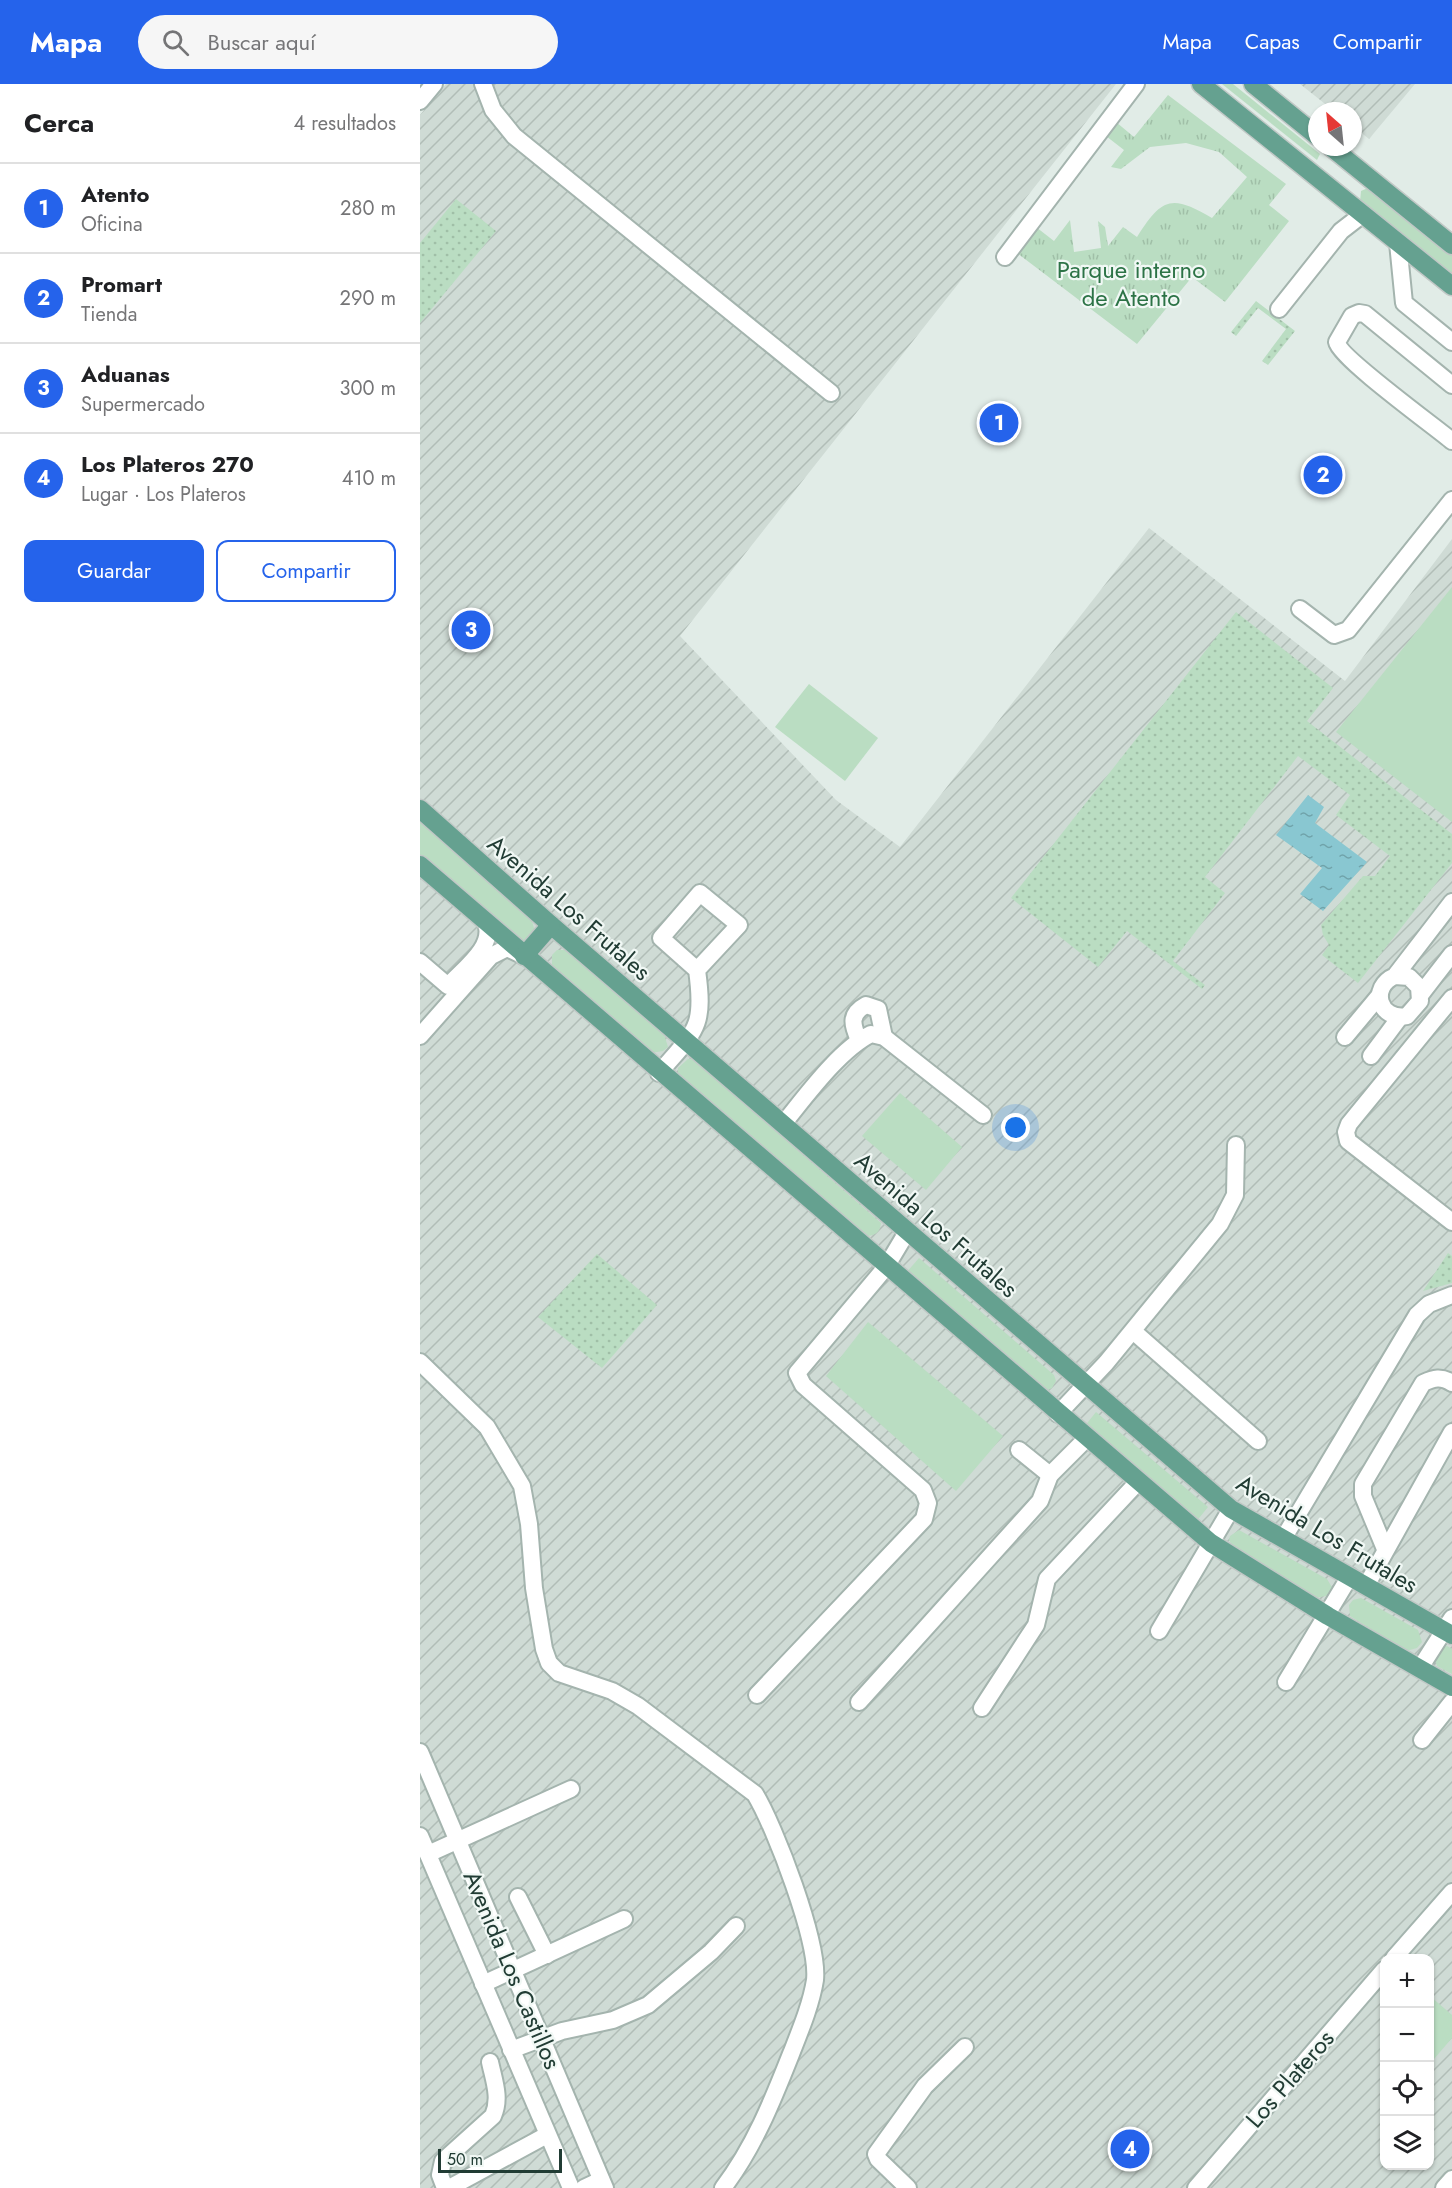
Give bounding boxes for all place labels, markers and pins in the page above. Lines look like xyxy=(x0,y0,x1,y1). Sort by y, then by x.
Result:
pin: 1 xyxy=(980,400,1018,446)
pin: 2 xyxy=(1304,452,1342,498)
pin: 3 xyxy=(452,608,490,652)
pin: 4 xyxy=(1110,2126,1150,2172)

